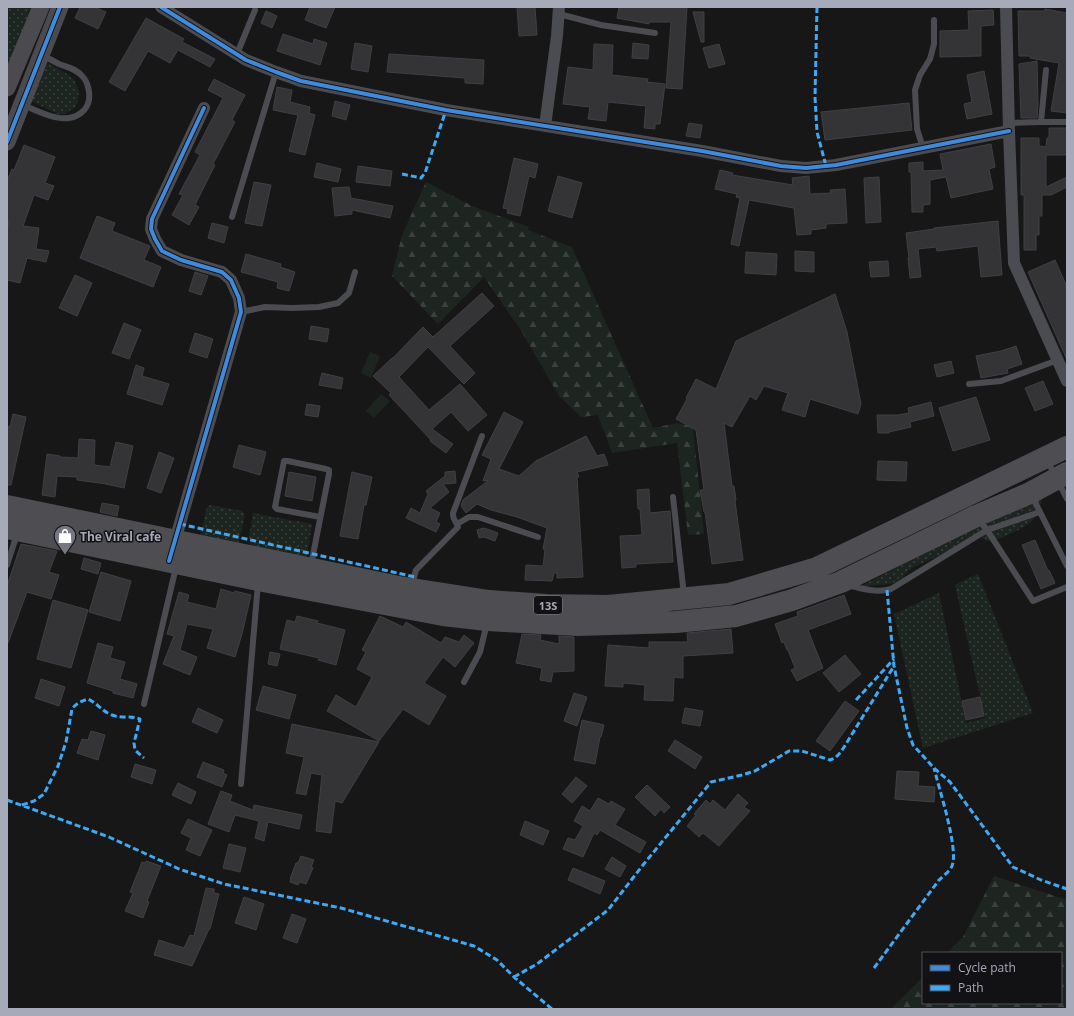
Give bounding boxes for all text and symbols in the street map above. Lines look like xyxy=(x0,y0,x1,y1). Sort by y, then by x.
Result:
shop icon: The Viral cafe xyxy=(52,523,78,556)
place label: The Viral cafe xyxy=(80,528,161,545)
road number: 13S xyxy=(534,596,562,614)
legend xyxy=(922,952,1062,1004)
text: Cycle path xyxy=(958,959,1016,976)
text: Path xyxy=(958,979,984,996)

